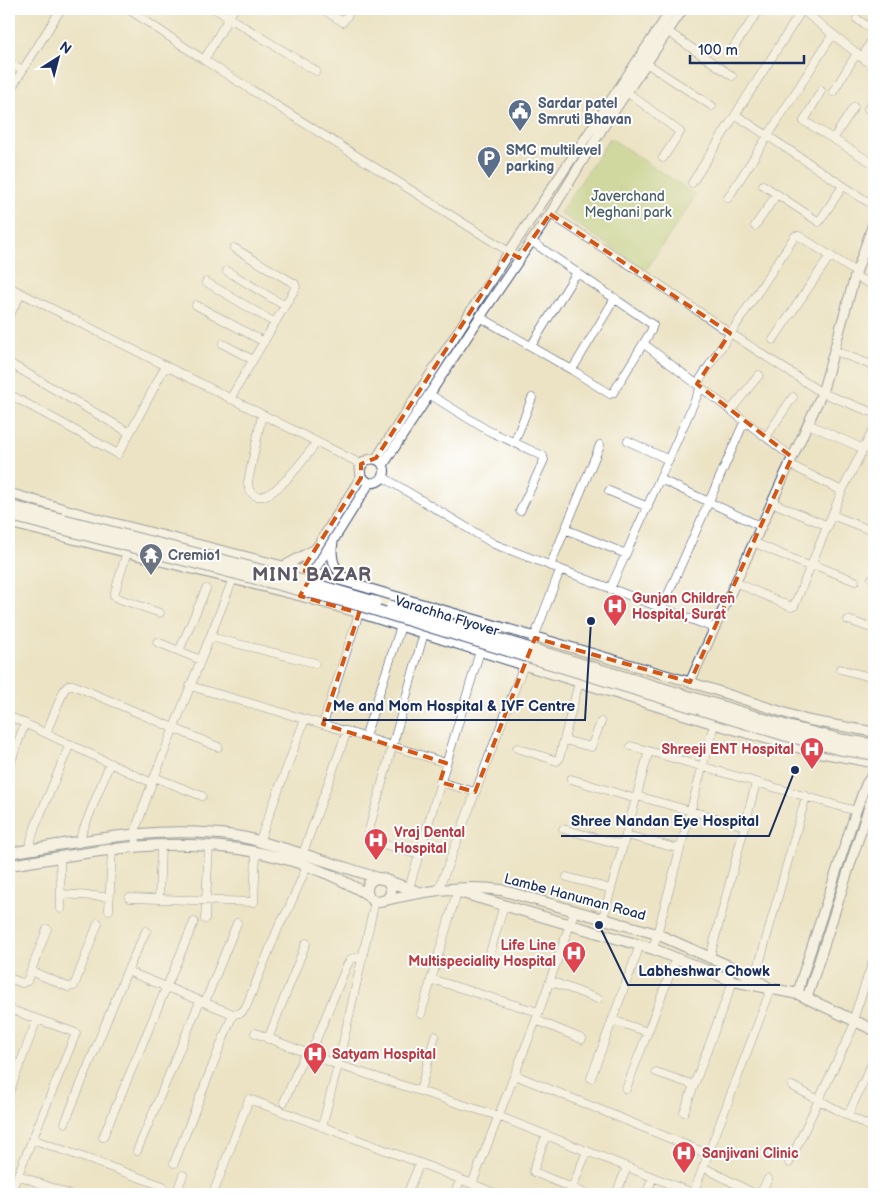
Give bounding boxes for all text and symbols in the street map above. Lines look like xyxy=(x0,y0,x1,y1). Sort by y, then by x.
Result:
north arrow xyxy=(32,32,82,82)
scale bar xyxy=(690,32,804,64)
text: N xyxy=(56,38,75,58)
text: 100 m xyxy=(698,41,738,60)
place label: Sardar patel Smruti Bhavan xyxy=(538,95,632,128)
public building icon: Sardar patel Smruti Bhavan xyxy=(507,98,533,132)
place label: SMC multilevel parking xyxy=(506,142,601,175)
parking icon: SMC multilevel parking xyxy=(476,145,502,179)
park label: Javerchand Meghani park xyxy=(584,188,672,221)
temple icon: Cremio1 xyxy=(138,542,164,576)
place label: Cremio1 xyxy=(168,547,221,564)
district label: MINI BAZAR xyxy=(252,564,372,587)
place label: Gunjan Children Hospital, Surat xyxy=(632,590,735,623)
street label: Varachha Flyover xyxy=(393,592,502,640)
hospital icon: Gunjan Children Hospital, Surat xyxy=(602,593,628,627)
callout: Me and Mom Hospital & IVF Centre xyxy=(323,690,585,720)
text: Me and Mom Hospital & IVF Centre xyxy=(333,697,576,716)
hospital icon: Shreeji ENT Hospital xyxy=(799,736,825,770)
place label: Shreeji ENT Hospital xyxy=(661,741,794,758)
callout: Shree Nandan Eye Hospital xyxy=(561,806,769,836)
text: Shree Nandan Eye Hospital xyxy=(571,812,759,831)
place label: Vraj Dental Hospital xyxy=(394,824,465,857)
hospital icon: Vraj Dental Hospital xyxy=(363,827,389,861)
street label: Lambe Hanuman Road xyxy=(502,870,648,924)
place label: Life Line Multispeciality Hospital xyxy=(408,937,556,970)
hospital icon: Life Line Multispeciality Hospital xyxy=(561,940,587,974)
callout: Labheshwar Chowk xyxy=(628,955,780,985)
text: Labheshwar Chowk xyxy=(638,962,770,981)
hospital icon: Satyam Hospital xyxy=(302,1041,328,1075)
place label: Satyam Hospital xyxy=(332,1046,436,1063)
hospital icon: Sanjivani Clinic xyxy=(671,1140,697,1174)
place label: Sanjivani Clinic xyxy=(702,1145,799,1162)

